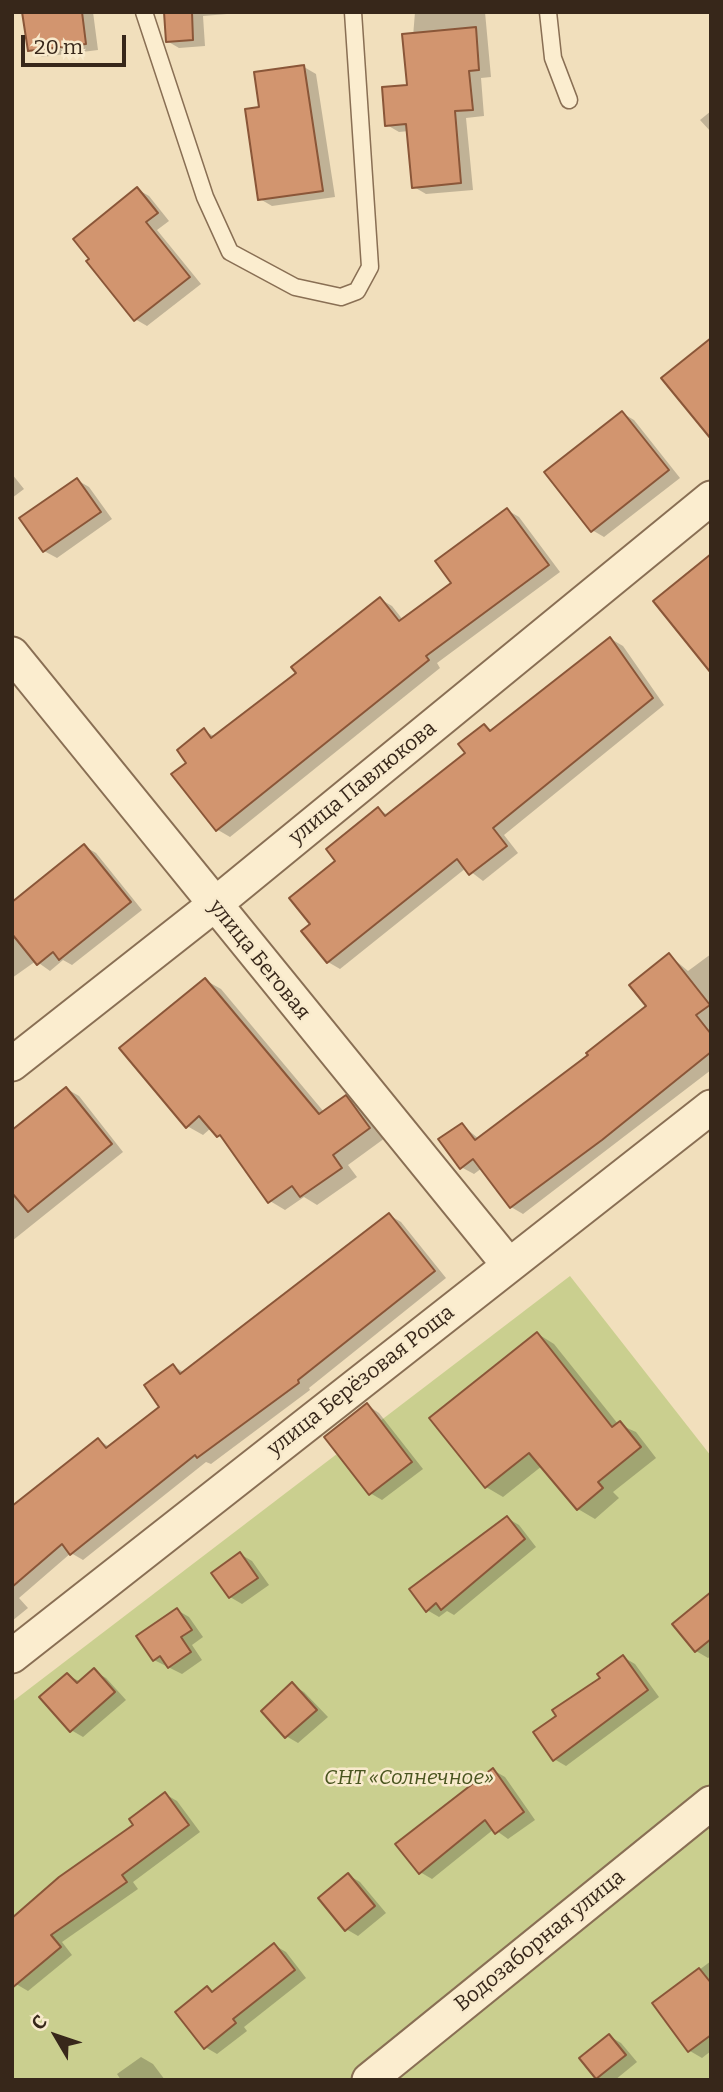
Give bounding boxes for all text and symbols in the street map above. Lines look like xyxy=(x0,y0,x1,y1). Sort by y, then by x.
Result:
scale bar xyxy=(24,21,130,65)
text: 20 m xyxy=(34,34,83,60)
street label: улица Павлюкова xyxy=(284,716,442,850)
street label: улица Беговая xyxy=(203,895,315,1025)
street label: улица Берёзовая Роща xyxy=(263,1300,459,1462)
park label: СНТ «Солнечное» xyxy=(324,1765,494,1791)
street label: Водозаборная улица xyxy=(450,1865,630,2017)
north arrow xyxy=(21,2001,91,2071)
text: С xyxy=(27,2011,52,2034)

